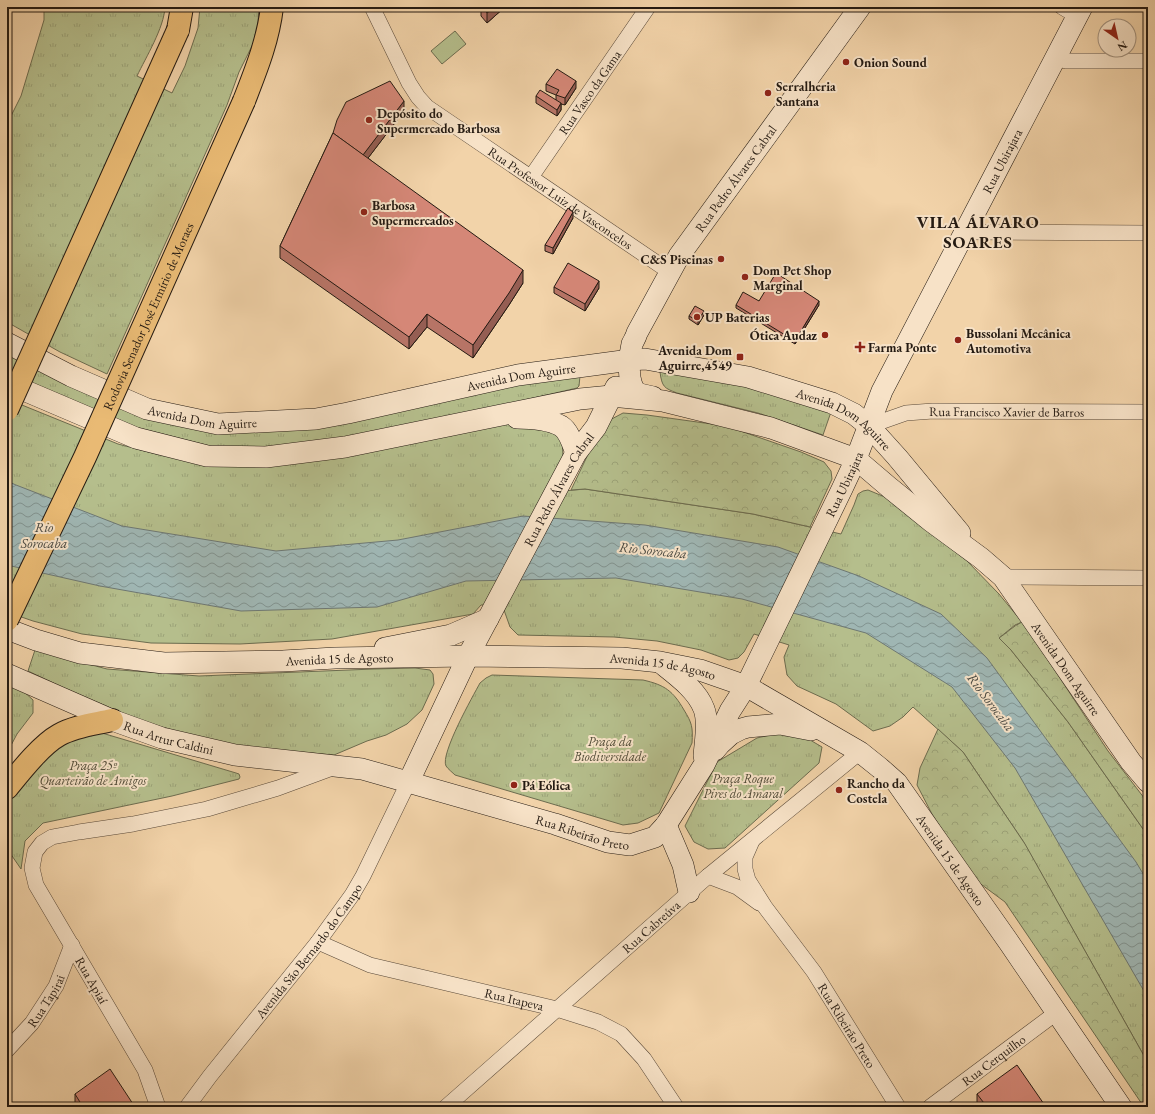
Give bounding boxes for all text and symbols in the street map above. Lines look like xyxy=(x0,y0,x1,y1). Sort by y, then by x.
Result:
north arrow xyxy=(1097,18,1137,58)
text: N xyxy=(1115,38,1130,55)
street label: Rua Vasco da Gama xyxy=(555,46,625,138)
place label: Onion Sound xyxy=(854,54,928,71)
marker: Onion Sound xyxy=(841,57,851,67)
place label: Serralheria Santana xyxy=(776,78,836,110)
marker: Serralheria Santana xyxy=(763,88,773,98)
place label: Depósito do Supermercado Barbosa xyxy=(377,105,501,137)
marker: Depósito do Supermercado Barbosa xyxy=(364,115,374,125)
street label: Rua Pedro Álvares Cabral xyxy=(691,122,780,235)
street label: Rua Ubirajara xyxy=(978,125,1026,196)
street label: Rua Professor Luiz de Vasconcelos xyxy=(485,143,636,253)
place label: Barbosa Supermercados xyxy=(372,197,454,229)
marker: Barbosa Supermercados xyxy=(359,207,369,217)
district label: VILA ÁLVARO SOARES xyxy=(916,211,1040,253)
street label: Rodovia Senador José Ermírio de Moraes xyxy=(99,220,198,413)
place label: C&S Piscinas xyxy=(641,251,713,268)
marker: C&S Piscinas xyxy=(716,254,726,264)
place label: Dom Pet Shop Marginal xyxy=(753,262,831,294)
marker: Dom Pet Shop Marginal xyxy=(740,272,750,282)
place label: UP Baterias xyxy=(705,309,770,326)
marker: UP Baterias xyxy=(692,312,702,322)
place label: Bussolani Mecânica Automotiva xyxy=(965,325,1071,357)
place label: Ótica Audaz xyxy=(750,327,817,344)
marker: Ótica Audaz xyxy=(820,330,830,340)
marker: Bussolani Mecânica Automotiva xyxy=(953,335,963,345)
place label: Farma Ponte xyxy=(868,339,937,356)
place label: Avenida Dom Aguirre,4549 xyxy=(657,342,732,374)
marker: Farma Ponte xyxy=(855,342,865,352)
marker: Avenida Dom Aguirre,4549 xyxy=(735,352,745,362)
street label: Avenida Dom Aguirre xyxy=(464,359,577,395)
street label: Avenida Dom Aguirre xyxy=(793,384,895,454)
street label: Avenida Dom Aguirre xyxy=(145,401,257,433)
street label: Rua Francisco Xavier de Barros xyxy=(929,403,1084,421)
street label: Rua Pedro Álvares Cabral xyxy=(520,429,598,549)
street label: Rua Ubirajara xyxy=(822,448,867,520)
water label: Rio Sorocaba xyxy=(20,518,67,552)
water label: Rio Sorocaba xyxy=(618,537,688,563)
street label: Avenida Dom Aguirre xyxy=(1027,618,1104,719)
street label: Avenida 15 de Agosto xyxy=(284,649,394,670)
street label: Avenida 15 de Agosto xyxy=(608,650,718,684)
water label: Rio Sorocaba xyxy=(963,669,1019,735)
street label: Rua Artur Caldini xyxy=(121,717,215,759)
park label: Praça da Biodiversidade xyxy=(573,733,647,765)
park label: Praça 25º Quarteirão de Amigos xyxy=(40,757,147,789)
park label: Praça Roque Pires do Amaral xyxy=(703,770,783,802)
place label: Rancho da Costela xyxy=(847,775,905,807)
place label: Pá Eólica xyxy=(522,777,571,794)
marker: Pá Eólica xyxy=(509,780,519,790)
marker: Rancho da Costela xyxy=(834,785,844,795)
street label: Avenida 15 de Agosto xyxy=(912,810,988,909)
street label: Rua Ribeirão Preto xyxy=(534,811,630,854)
street label: Avenida São Bernardo do Campo xyxy=(251,880,366,1023)
street label: Rua Cabreúva xyxy=(618,896,684,957)
street label: Rua Apiaí xyxy=(71,954,112,1007)
street label: Rua Tapirai xyxy=(23,972,69,1031)
street label: Rua Ribeirão Preto xyxy=(814,980,880,1071)
street label: Rua Itapeva xyxy=(483,984,546,1015)
street label: Rua Cerquilho xyxy=(958,1031,1029,1090)

